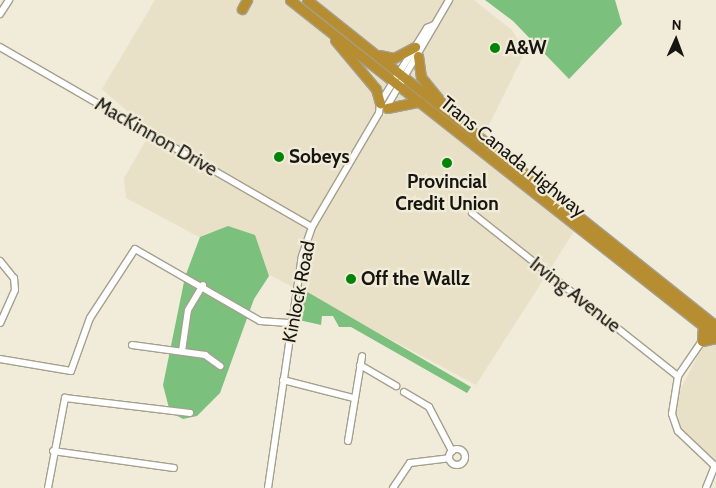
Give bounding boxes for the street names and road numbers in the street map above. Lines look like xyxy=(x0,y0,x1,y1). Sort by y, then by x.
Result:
street label: Trans Canada Highway xyxy=(436,92,590,222)
street label: MacKinnon Drive xyxy=(91,93,221,181)
street label: Kinlock Road xyxy=(278,239,320,345)
street label: Irving Avenue xyxy=(525,253,625,337)

